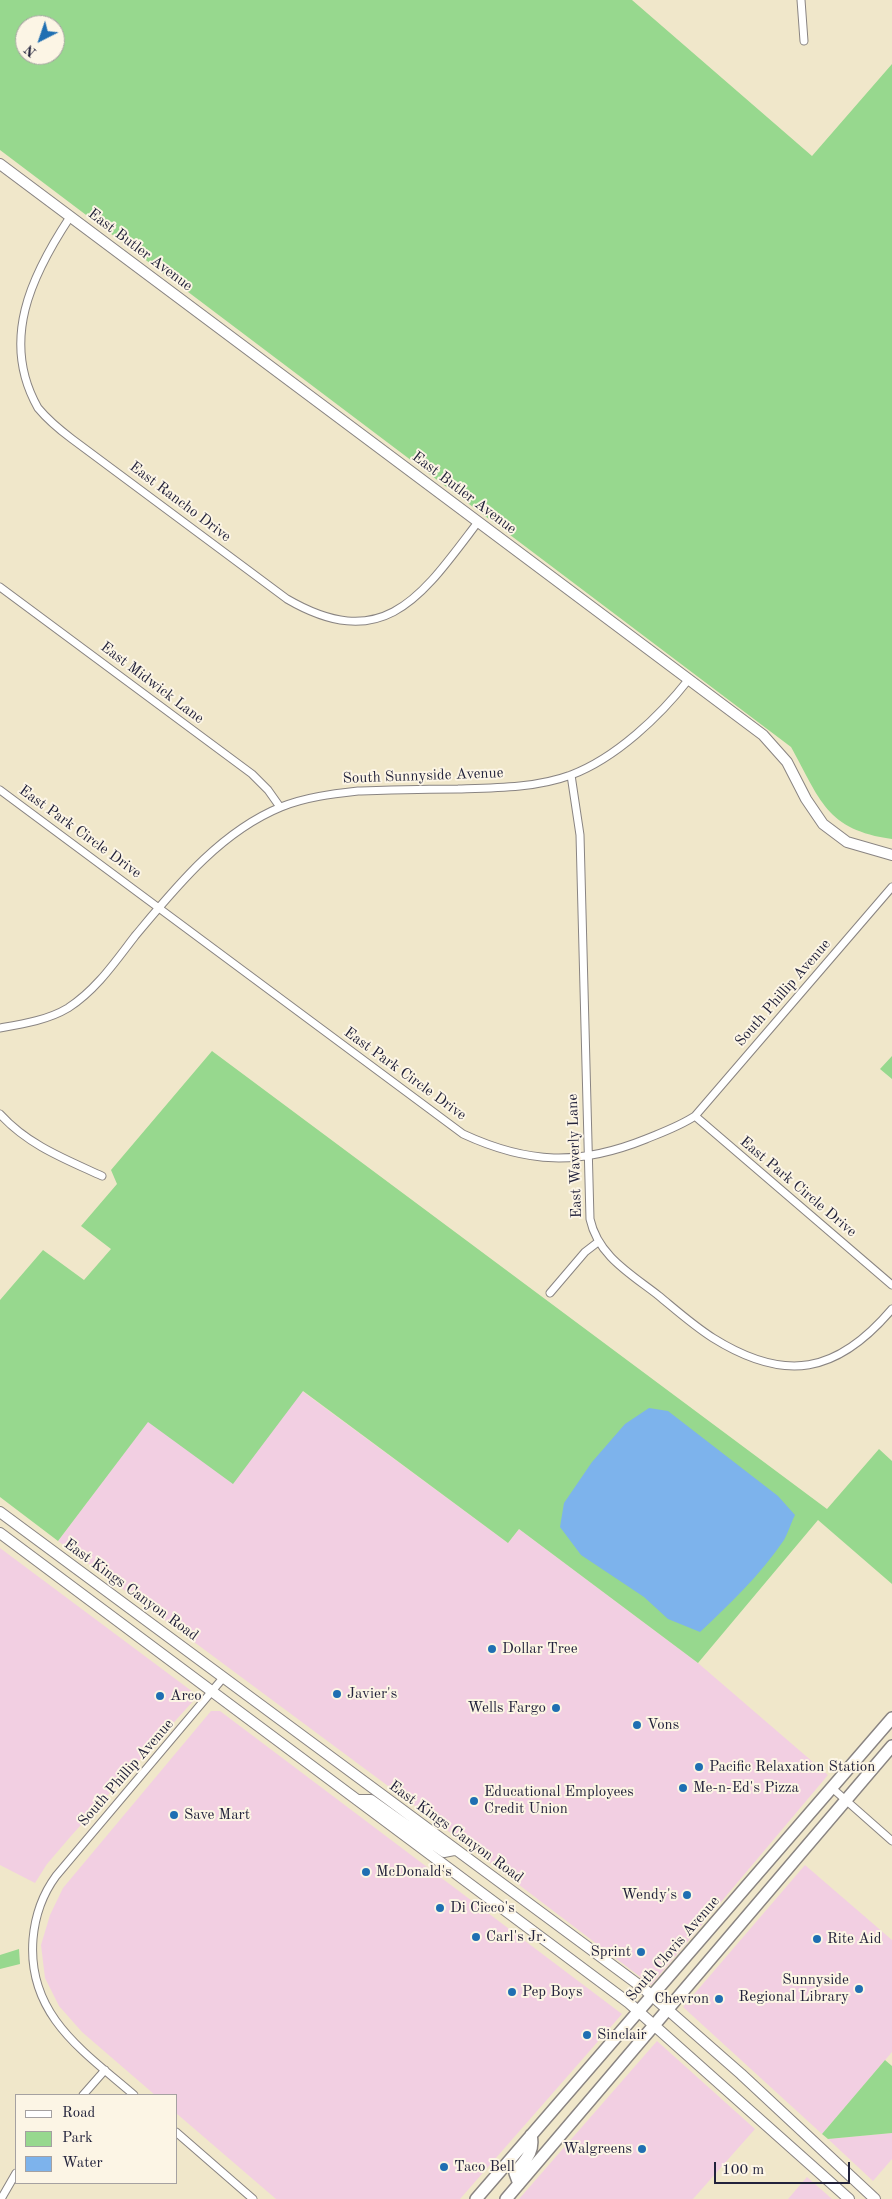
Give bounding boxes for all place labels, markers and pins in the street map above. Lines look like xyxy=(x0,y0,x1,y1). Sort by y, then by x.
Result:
place label: Dollar Tree xyxy=(502,1640,578,1658)
marker: Dollar Tree xyxy=(486,1643,498,1655)
place label: Javier's xyxy=(347,1685,397,1703)
place label: Arco xyxy=(170,1687,202,1705)
marker: Javier's xyxy=(331,1688,343,1700)
marker: Arco xyxy=(154,1690,166,1702)
place label: Wells Fargo xyxy=(467,1699,546,1717)
marker: Wells Fargo xyxy=(550,1702,562,1714)
place label: Vons xyxy=(647,1716,679,1734)
marker: Vons xyxy=(631,1719,643,1731)
place label: Pacific Relaxation Station xyxy=(709,1758,875,1776)
marker: Pacific Relaxation Station xyxy=(693,1761,705,1773)
place label: Me-n-Ed's Pizza xyxy=(693,1779,799,1797)
marker: Me-n-Ed's Pizza xyxy=(677,1782,689,1794)
place label: Educational Employees Credit Union xyxy=(484,1783,634,1818)
marker: Educational Employees Credit Union xyxy=(468,1795,480,1807)
place label: Save Mart xyxy=(184,1806,250,1824)
marker: Save Mart xyxy=(168,1809,180,1821)
place label: McDonald's xyxy=(376,1863,452,1881)
marker: McDonald's xyxy=(360,1866,372,1878)
place label: Wendy's xyxy=(622,1886,677,1904)
marker: Wendy's xyxy=(681,1889,693,1901)
place label: Di Cicco's xyxy=(450,1899,515,1917)
marker: Di Cicco's xyxy=(434,1902,446,1914)
place label: Carl's Jr. xyxy=(486,1928,546,1946)
place label: Rite Aid xyxy=(827,1930,881,1948)
marker: Carl's Jr. xyxy=(470,1931,482,1943)
marker: Rite Aid xyxy=(811,1933,823,1945)
place label: Sprint xyxy=(590,1943,631,1961)
marker: Sprint xyxy=(635,1946,647,1958)
place label: Sunnyside Regional Library xyxy=(739,1971,849,2006)
place label: Pep Boys xyxy=(522,1983,583,2001)
marker: Sunnyside Regional Library xyxy=(853,1983,865,1995)
marker: Pep Boys xyxy=(506,1986,518,1998)
place label: Chevron xyxy=(654,1990,709,2008)
marker: Chevron xyxy=(713,1993,725,2005)
place label: Sinclair xyxy=(597,2026,647,2044)
marker: Sinclair xyxy=(581,2029,593,2041)
place label: Walgreens xyxy=(563,2140,632,2158)
marker: Walgreens xyxy=(636,2143,648,2155)
place label: Taco Bell xyxy=(454,2158,515,2176)
marker: Taco Bell xyxy=(438,2161,450,2173)

